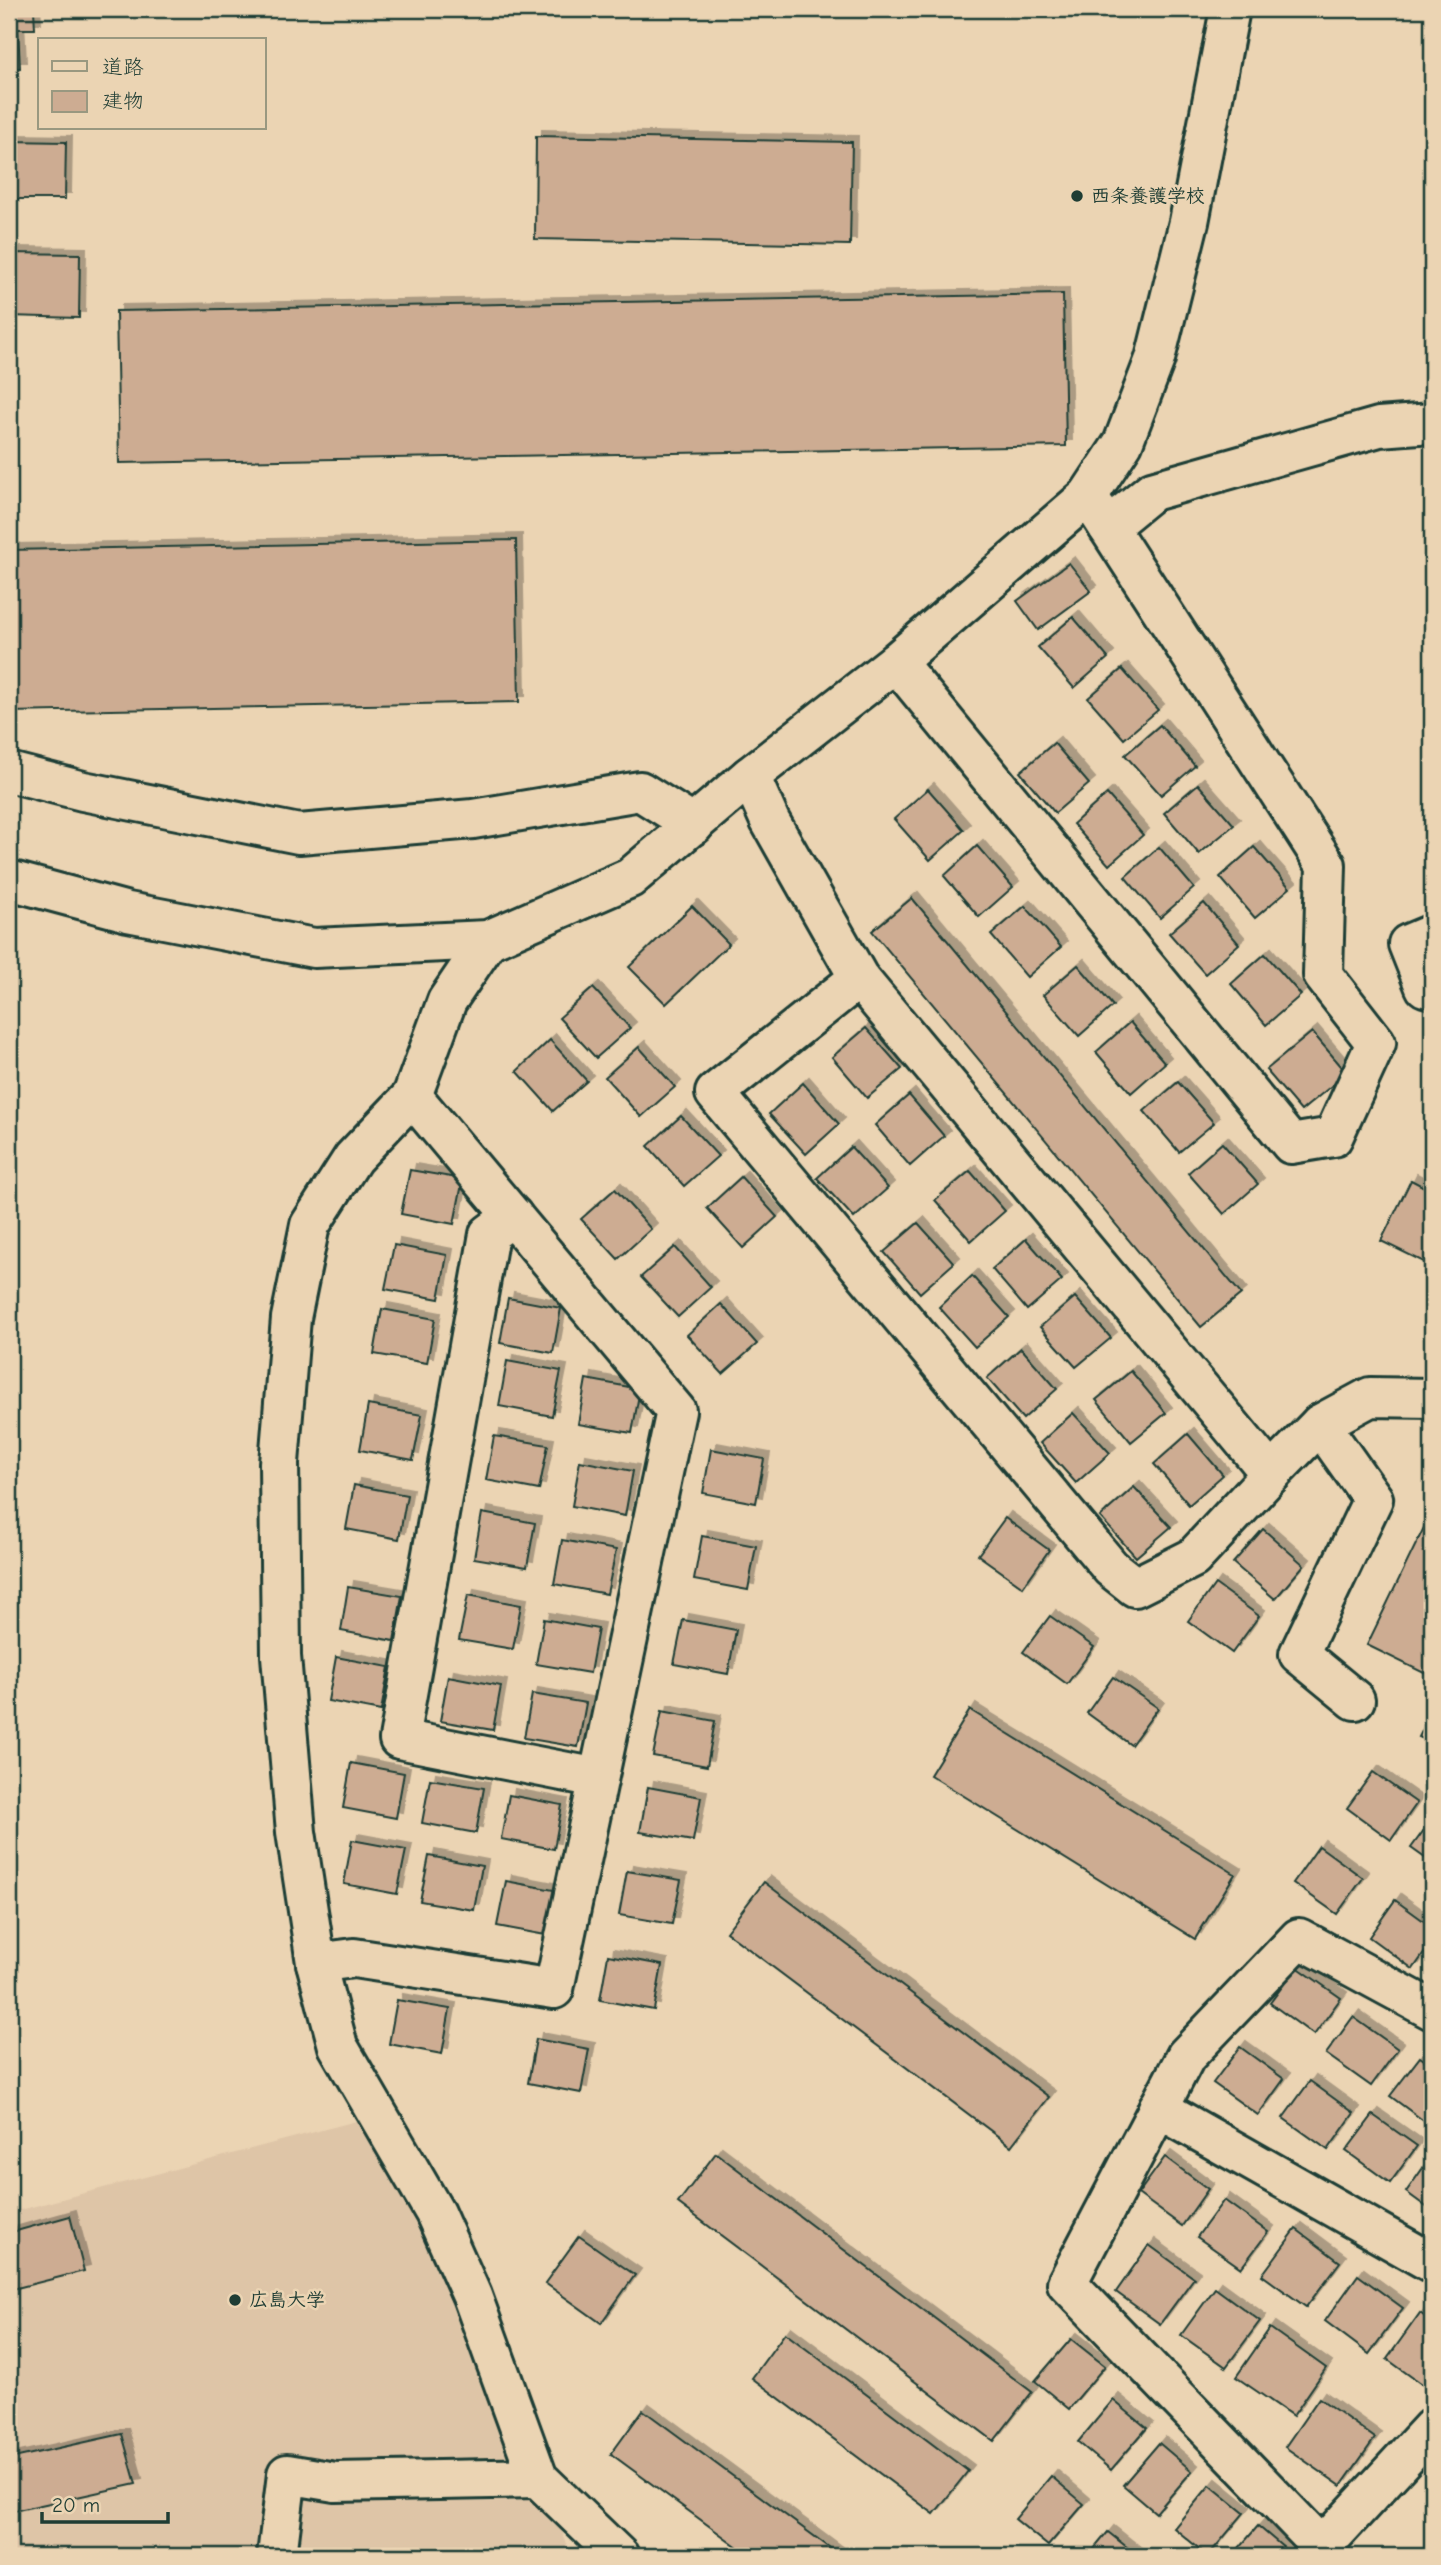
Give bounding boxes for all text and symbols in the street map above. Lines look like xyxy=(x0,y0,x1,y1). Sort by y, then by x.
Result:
legend xyxy=(38,38,266,130)
text: 道路 xyxy=(102,55,144,79)
text: 建物 xyxy=(102,89,144,113)
place label: 西条養護学校 xyxy=(1091,185,1205,207)
marker: 西条養護学校 xyxy=(1069,188,1085,204)
place label: 広島大学 xyxy=(249,2289,325,2311)
marker: 広島大学 xyxy=(227,2292,243,2308)
scale bar xyxy=(42,2481,168,2525)
text: 20 m xyxy=(52,2493,100,2517)

